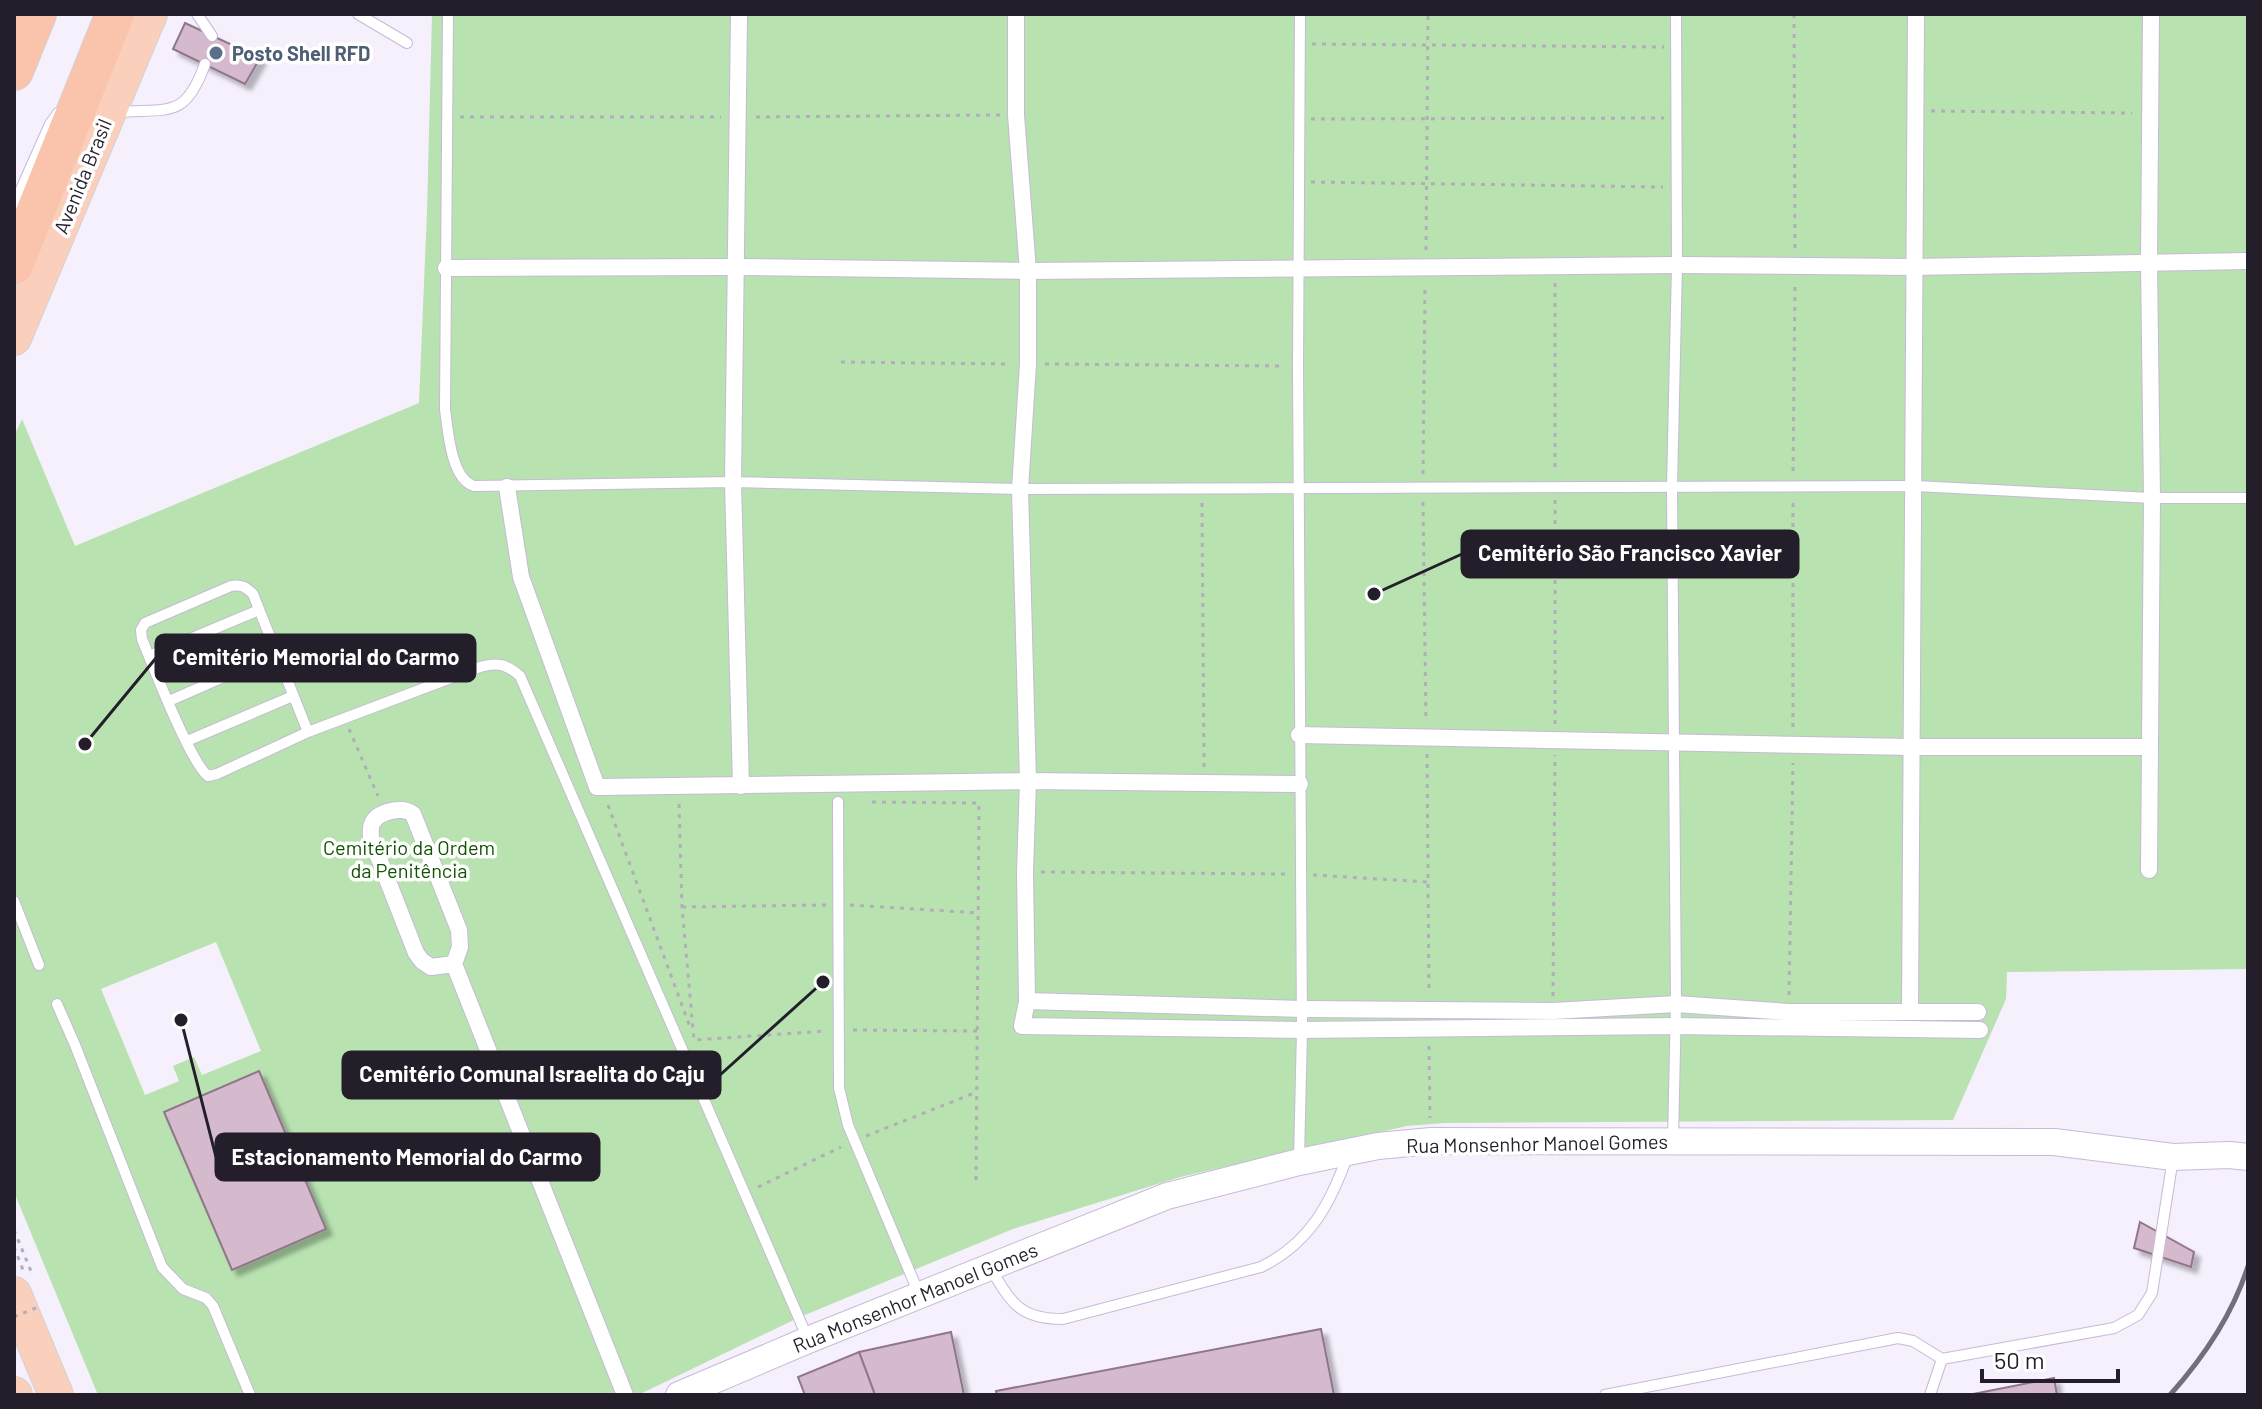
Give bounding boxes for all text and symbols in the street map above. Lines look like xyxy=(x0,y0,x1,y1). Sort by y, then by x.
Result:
place label: Posto Shell RFD xyxy=(232,41,370,65)
marker: Posto Shell RFD xyxy=(207,44,225,62)
street label: Avenida Brasil xyxy=(48,115,116,237)
callout: Cemitério São Francisco Xavier xyxy=(1462,531,1798,577)
text: Cemitério São Francisco Xavier xyxy=(1478,539,1783,565)
callout: Cemitério Memorial do Carmo xyxy=(156,635,475,681)
text: Cemitério Memorial do Carmo xyxy=(173,643,459,669)
park label: Cemitério da Ordem da Penitência xyxy=(323,835,495,882)
callout: Cemitério Comunal Israelita do Caju xyxy=(343,1052,720,1098)
text: Cemitério Comunal Israelita do Caju xyxy=(359,1060,705,1086)
street label: Rua Monsenhor Manoel Gomes xyxy=(1406,1129,1668,1157)
callout: Estacionamento Memorial do Carmo xyxy=(216,1134,599,1180)
text: Estacionamento Memorial do Carmo xyxy=(231,1143,583,1169)
street label: Rua Monsenhor Manoel Gomes xyxy=(789,1237,1041,1357)
scale bar xyxy=(1982,1333,2118,1383)
text: 50 m xyxy=(1994,1345,2045,1374)

